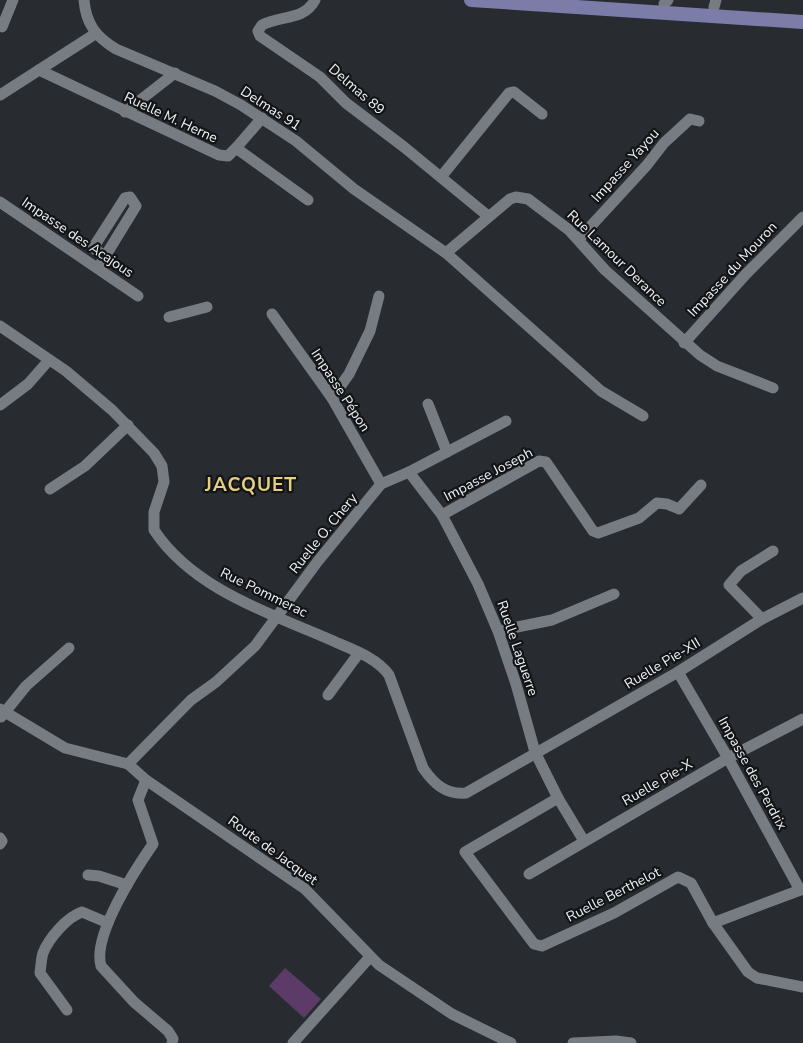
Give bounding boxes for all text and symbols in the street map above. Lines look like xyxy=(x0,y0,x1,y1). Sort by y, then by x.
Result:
street label: Delmas 89 xyxy=(325,60,389,119)
street label: Delmas 91 xyxy=(237,82,305,135)
street label: Ruelle M. Herne xyxy=(121,87,221,147)
street label: Impasse Yayou xyxy=(587,124,664,206)
street label: Impasse des Acajous xyxy=(18,193,138,282)
street label: Rue Lamour Derance xyxy=(563,206,671,311)
street label: Impasse du Mouron xyxy=(683,218,781,321)
street label: Impasse Pépon xyxy=(307,345,375,436)
street label: Impasse Joseph xyxy=(440,443,536,506)
district label: JACQUET xyxy=(204,472,297,498)
street label: Ruelle O. Chery xyxy=(285,488,362,578)
street label: Rue Pommerac xyxy=(217,563,311,622)
street label: Ruelle Laguerre xyxy=(492,598,543,698)
street label: Ruelle Pie-XII xyxy=(621,633,704,694)
street label: Impasse des Perdrix xyxy=(714,713,792,834)
street label: Ruelle Pie-X xyxy=(619,755,696,810)
street label: Route de Jacquet xyxy=(224,811,321,889)
street label: Ruelle Berthelot xyxy=(563,863,664,926)

